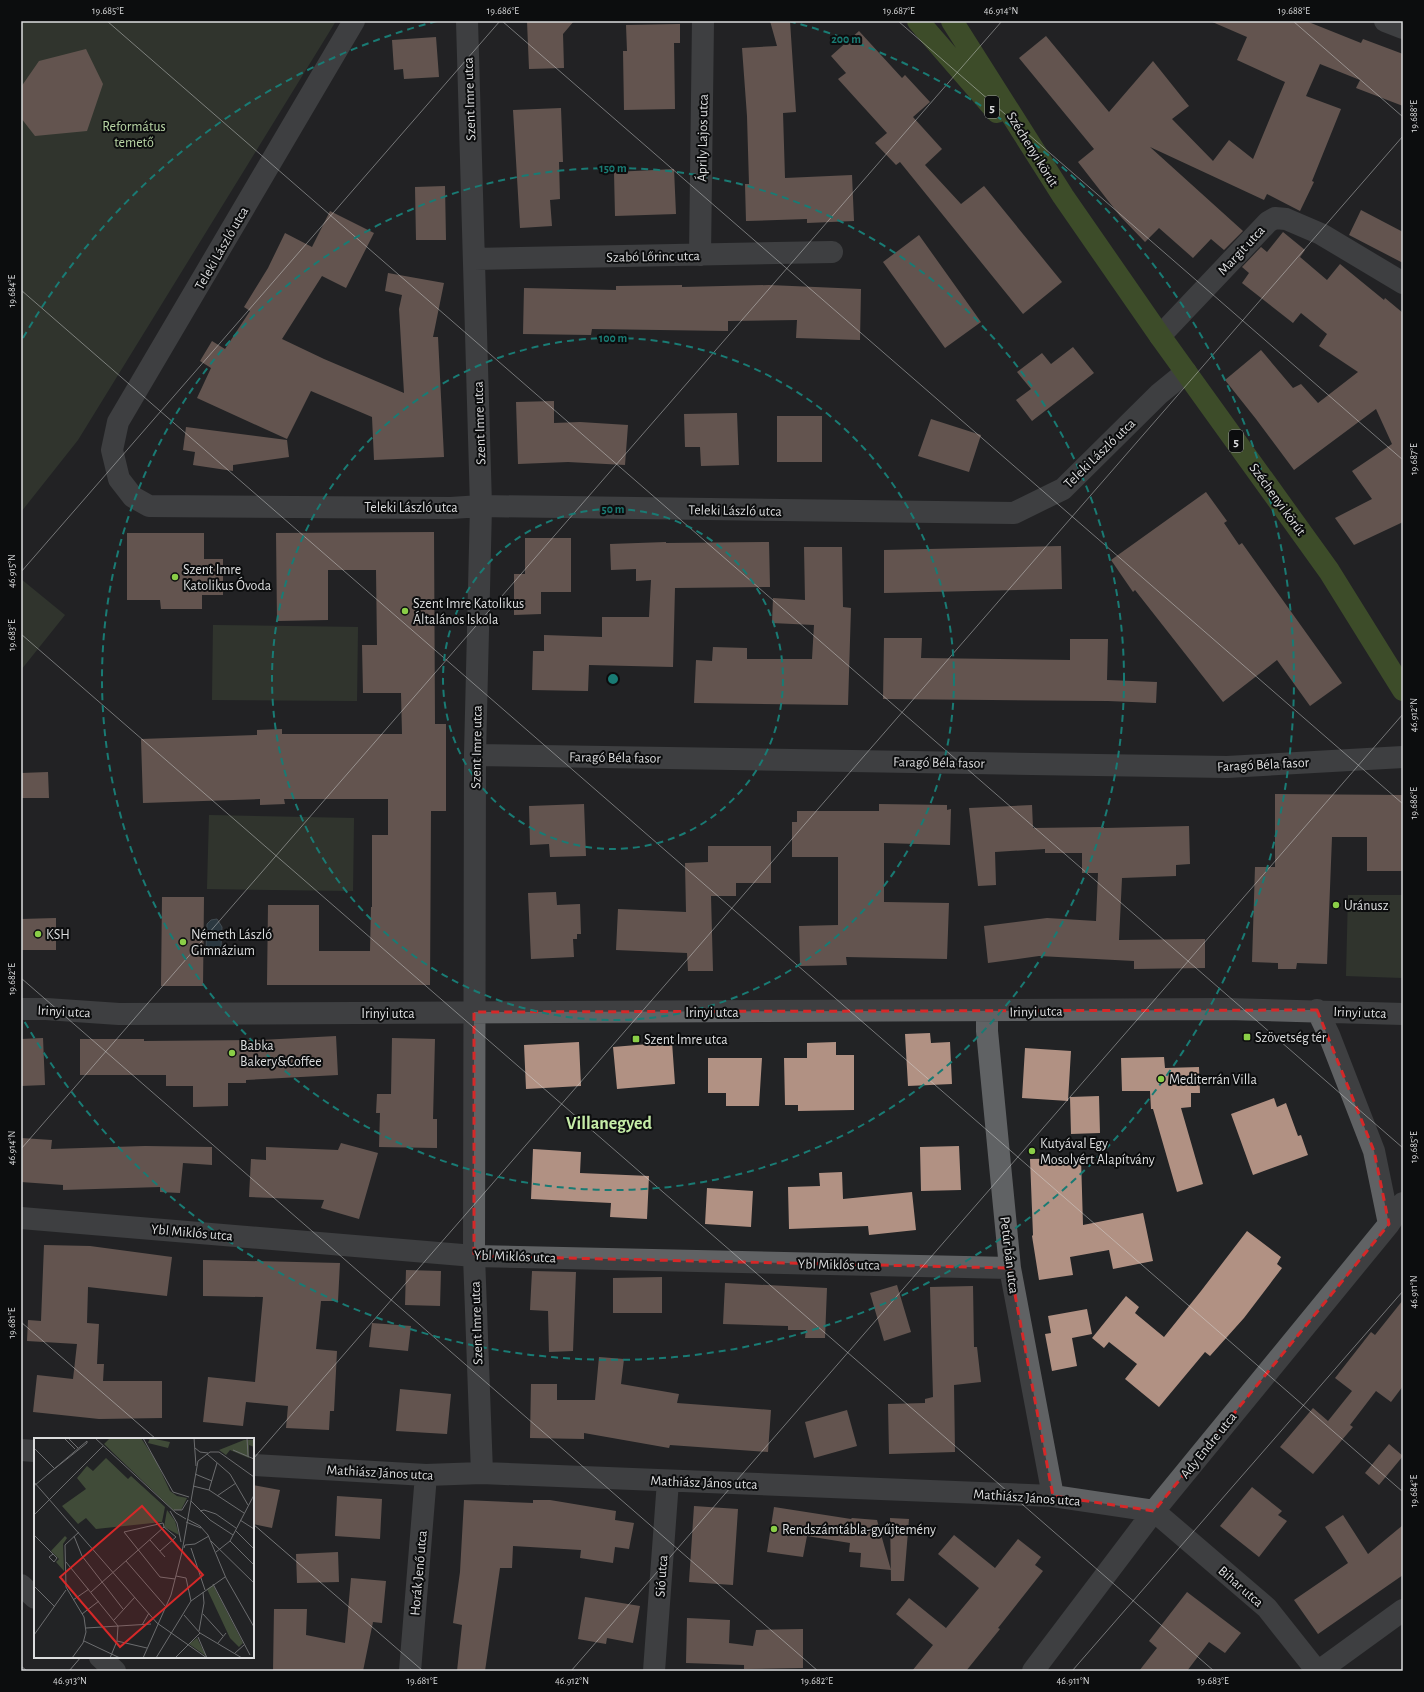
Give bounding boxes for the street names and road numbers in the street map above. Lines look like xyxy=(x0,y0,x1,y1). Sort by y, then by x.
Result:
street label: Szent Imre utca xyxy=(462,56,478,141)
street label: Áprily Lajos utca xyxy=(692,93,711,182)
road number: 5 xyxy=(985,96,999,118)
street label: Széchenyi körút xyxy=(1004,110,1061,190)
street label: Teleki László utca xyxy=(192,204,252,292)
street label: Margit utca xyxy=(1216,223,1268,278)
street label: Szabó Lőrinc utca xyxy=(606,249,700,265)
street label: Szent Imre utca xyxy=(472,380,488,465)
street label: Teleki László utca xyxy=(1061,416,1139,491)
road number: 5 xyxy=(1229,430,1243,452)
street label: Széchenyi körút xyxy=(1246,461,1308,539)
street label: Teleki László utca xyxy=(364,501,458,515)
street label: Teleki László utca xyxy=(688,503,782,519)
street label: Szent Imre utca xyxy=(469,705,485,789)
street label: Faragó Béla fasor xyxy=(569,750,662,766)
street label: Faragó Béla fasor xyxy=(893,755,986,771)
street label: Faragó Béla fasor xyxy=(1217,756,1310,774)
street label: Irinyi utca xyxy=(37,1004,91,1020)
street label: Irinyi utca xyxy=(1009,1005,1063,1019)
street label: Irinyi utca xyxy=(1333,1005,1387,1021)
street label: Irinyi utca xyxy=(685,1006,739,1020)
street label: Irinyi utca xyxy=(361,1007,415,1021)
street label: Petúr bán utca xyxy=(997,1216,1021,1295)
street label: Ybl Miklós utca xyxy=(150,1222,234,1244)
street label: Ybl Miklós utca xyxy=(474,1249,557,1265)
street label: Ybl Miklós utca xyxy=(798,1257,881,1273)
street label: Szent Imre utca xyxy=(469,1280,485,1365)
street label: Ady Endre utca xyxy=(1178,1409,1240,1481)
street label: Mathiász János utca xyxy=(326,1463,434,1483)
street label: Mathiász János utca xyxy=(650,1474,758,1492)
street label: Mathiász János utca xyxy=(973,1487,1081,1509)
street label: Horák Jenő utca xyxy=(408,1529,430,1616)
street label: Sió utca xyxy=(654,1554,670,1598)
street label: Bihar utca xyxy=(1215,1564,1266,1610)

